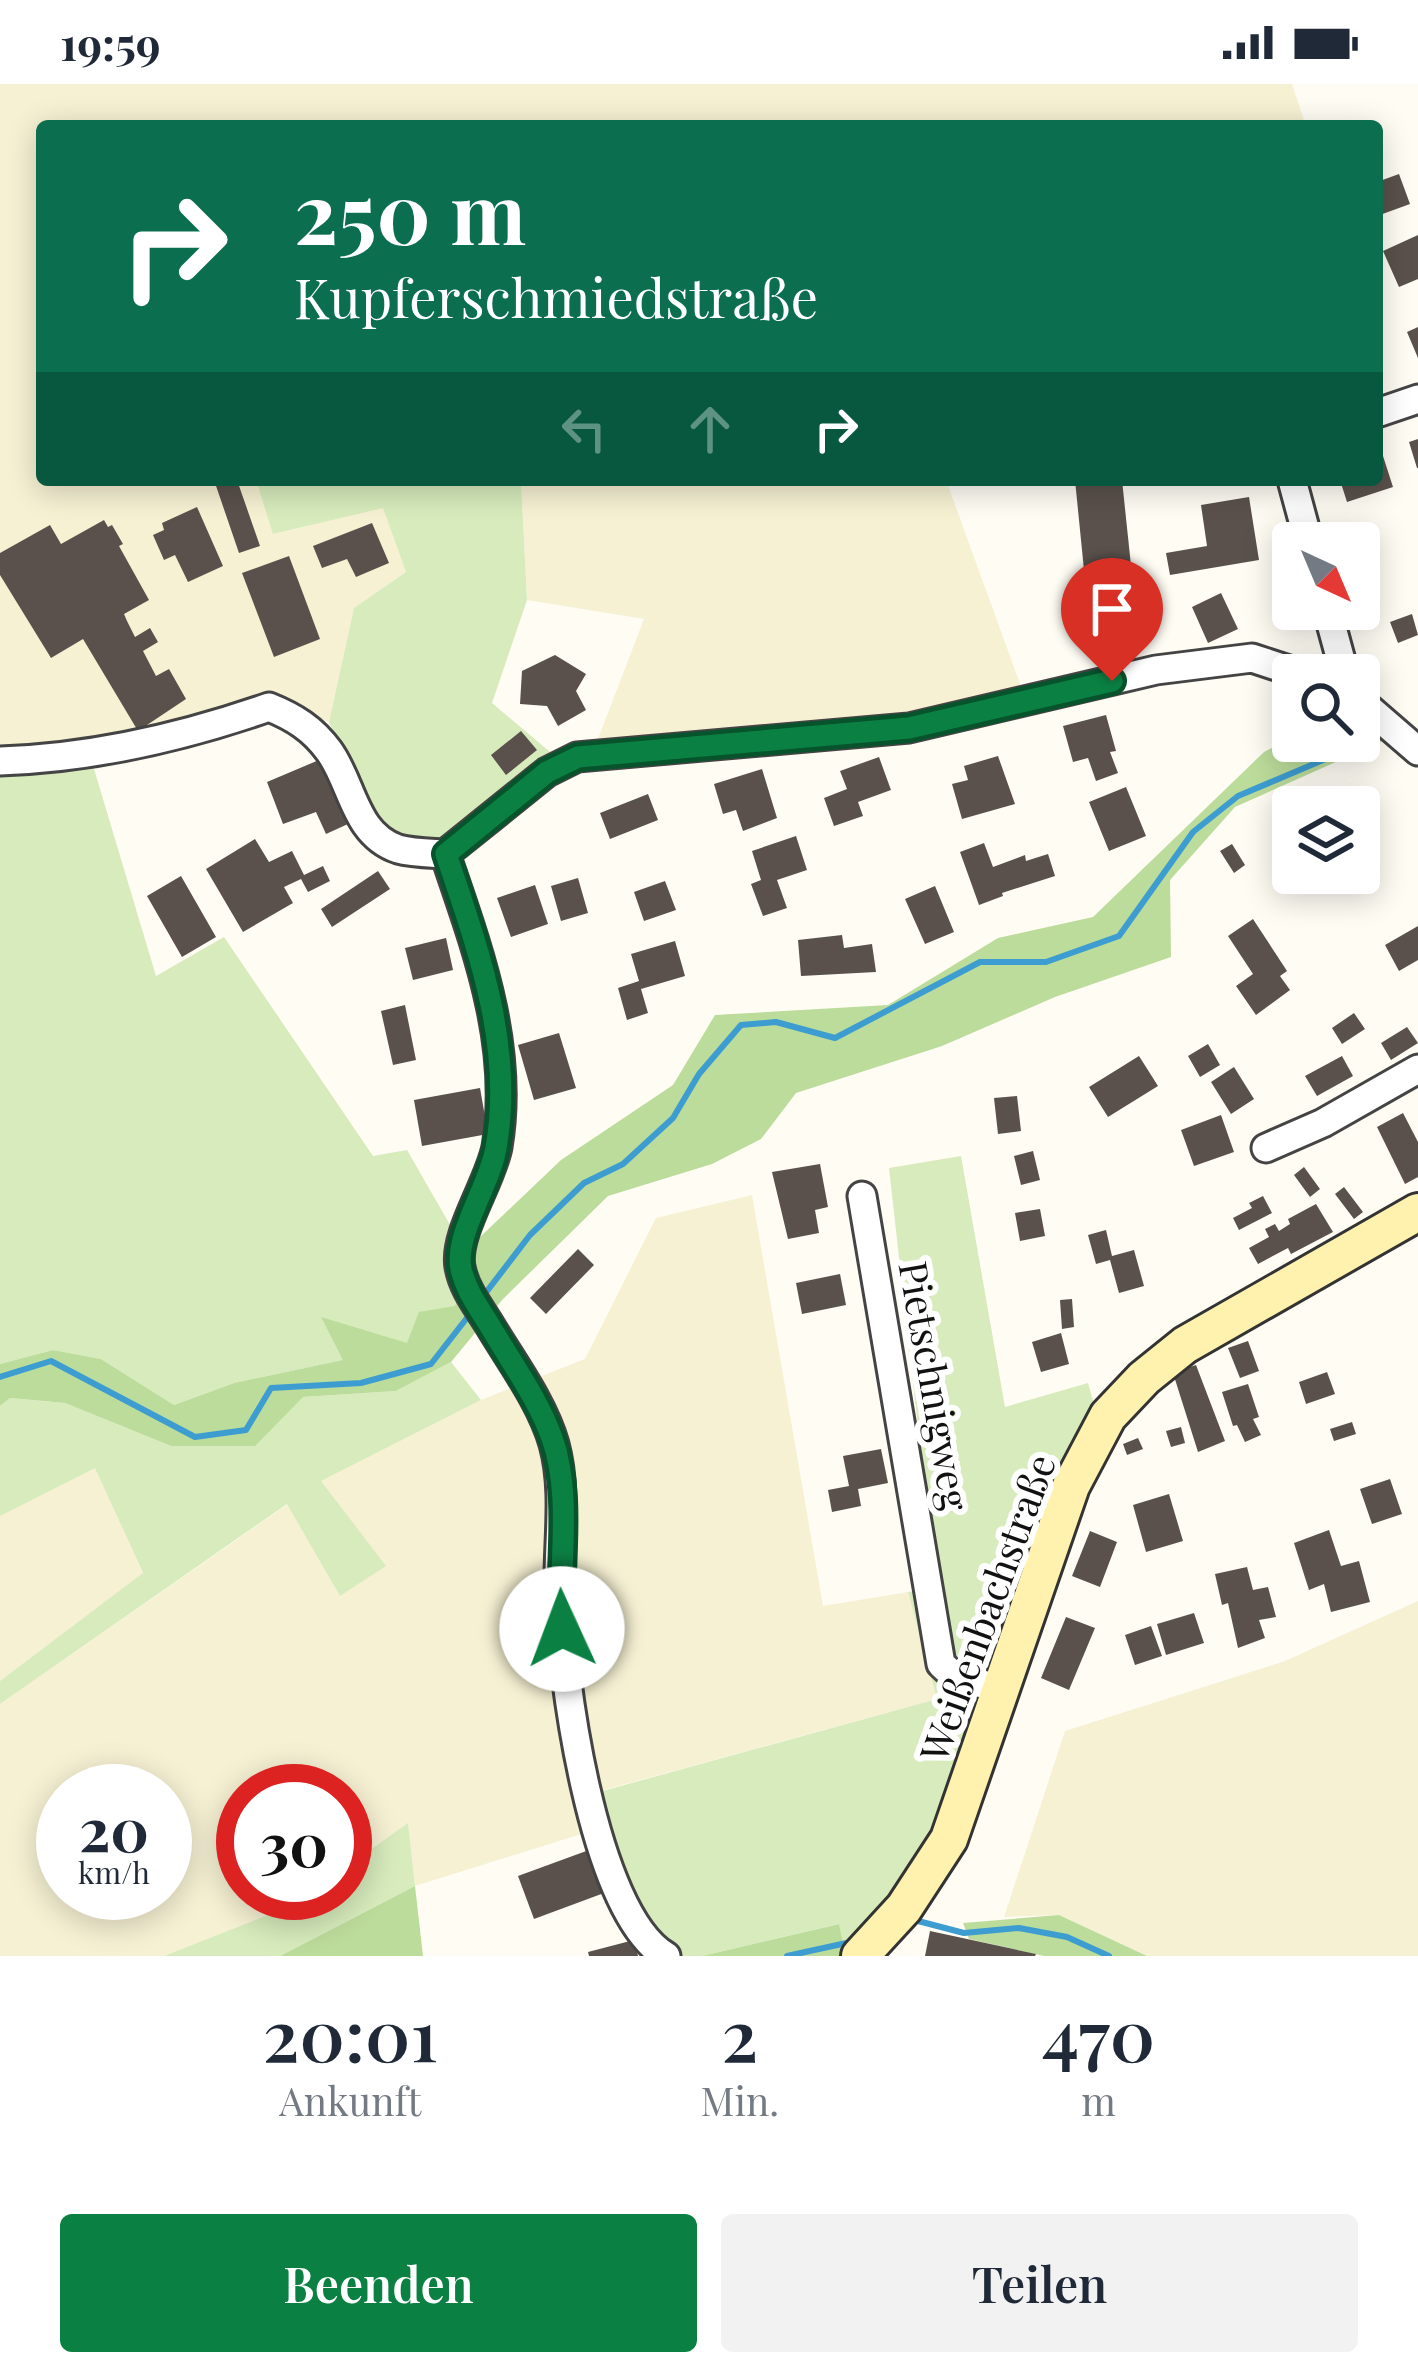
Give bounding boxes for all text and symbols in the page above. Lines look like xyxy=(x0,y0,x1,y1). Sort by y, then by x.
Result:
text: 19:59 xyxy=(60,12,161,72)
text: 250 m xyxy=(294,154,526,266)
icon: right xyxy=(96,168,252,324)
text: Kupferschmiedstraße xyxy=(294,261,818,333)
icon: left xyxy=(551,396,617,462)
icon: ahead xyxy=(677,396,743,462)
icon: right xyxy=(803,396,869,462)
north arrow xyxy=(1272,522,1380,630)
map controls xyxy=(1272,522,1380,894)
pin xyxy=(1061,558,1163,681)
icon: arrive xyxy=(1079,576,1145,642)
button: search xyxy=(1272,654,1380,762)
button: layers xyxy=(1272,786,1380,894)
street label: Pietschnigweg xyxy=(888,1257,984,1515)
street label: Weißenbachstraße xyxy=(906,1446,1066,1769)
position arrow xyxy=(499,1566,625,1692)
speed limit sign: 30 xyxy=(216,1764,372,1920)
text: 20 xyxy=(79,1787,149,1867)
text: km/h xyxy=(78,1852,150,1892)
text: 20:01 xyxy=(263,1984,438,2080)
text: 2 xyxy=(722,1984,758,2080)
text: 470 xyxy=(1042,1984,1155,2080)
text: Ankunft xyxy=(279,2074,421,2126)
text: Min. xyxy=(701,2074,779,2126)
text: m xyxy=(1081,2074,1116,2126)
button: Beenden xyxy=(60,2214,697,2352)
button: Teilen xyxy=(721,2214,1358,2352)

